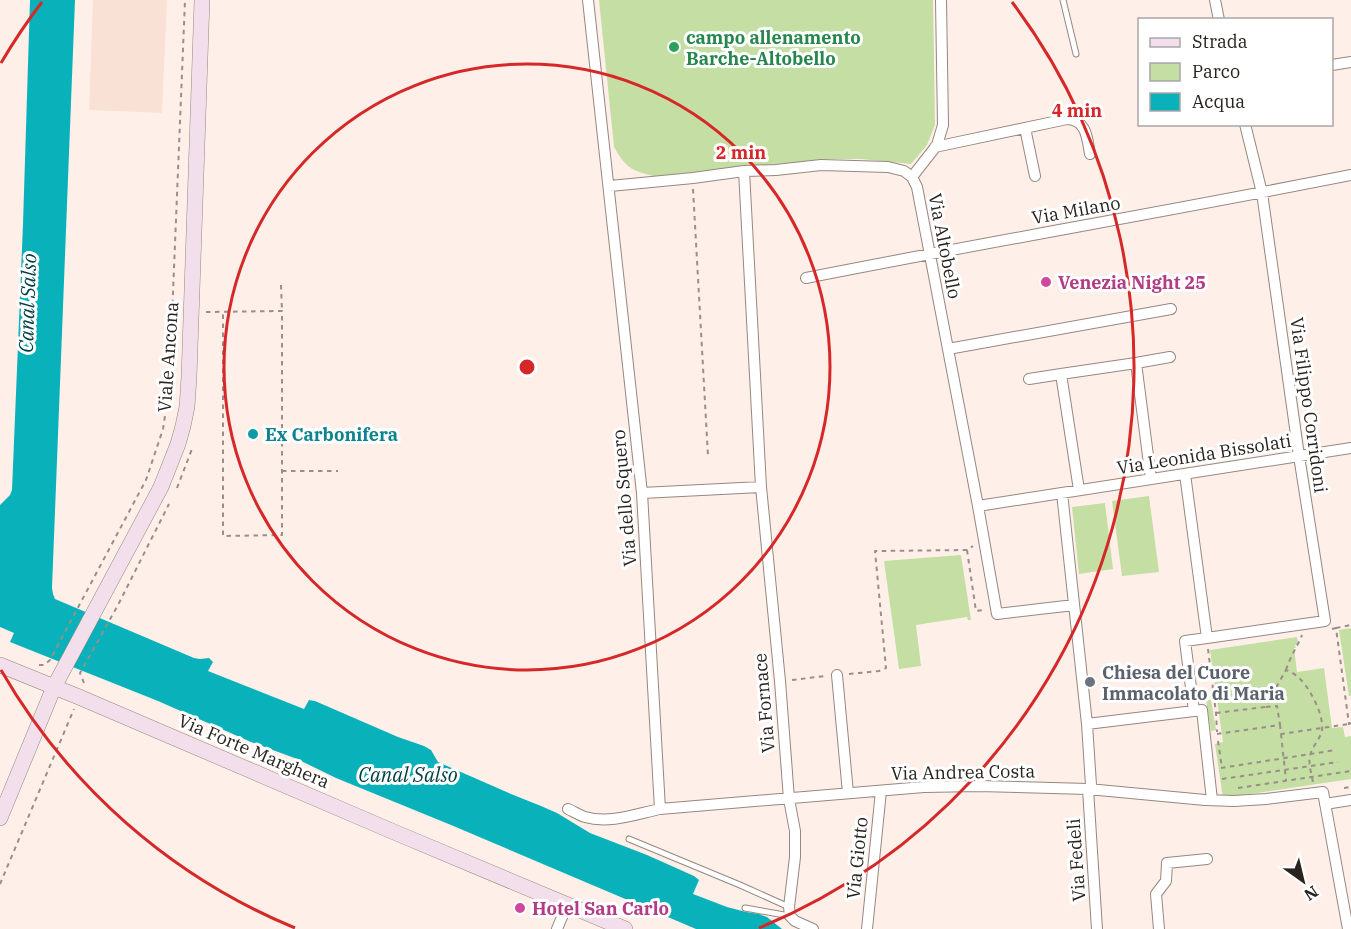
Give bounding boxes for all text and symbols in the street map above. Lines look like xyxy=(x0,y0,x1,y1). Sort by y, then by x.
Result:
legend xyxy=(1138,18,1333,126)
place label: campo allenamento Barche-Altobello xyxy=(686,26,861,70)
text: Strada xyxy=(1192,30,1248,53)
marker: campo allenamento Barche-Altobello xyxy=(667,40,681,54)
text: Parco xyxy=(1192,60,1240,83)
text: Acqua xyxy=(1192,90,1245,113)
text: 4 min xyxy=(1052,99,1102,122)
text: 2 min xyxy=(716,141,766,164)
street label: Via Altobello xyxy=(924,191,966,301)
street label: Via Milano xyxy=(1030,191,1122,229)
water label: Canal Salso xyxy=(12,253,42,353)
place label: Venezia Night 25 xyxy=(1058,271,1206,294)
marker: Venezia Night 25 xyxy=(1039,275,1053,289)
street label: Viale Ancona xyxy=(153,301,183,413)
street label: Via Filippo Corridoni xyxy=(1285,316,1333,495)
centre of rings xyxy=(517,357,537,377)
place label: Ex Carbonifera xyxy=(265,423,398,446)
marker: Ex Carbonifera xyxy=(246,427,260,441)
street label: Via dello Squero xyxy=(607,429,641,567)
street label: Via Leonida Bissolati xyxy=(1115,429,1293,479)
street label: Via Fornace xyxy=(748,652,780,754)
place label: Chiesa del Cuore Immacolato di Maria xyxy=(1102,661,1285,705)
marker: Chiesa del Cuore Immacolato di Maria xyxy=(1083,675,1097,689)
street label: Via Forte Marghera xyxy=(175,709,333,793)
street label: Via Andrea Costa xyxy=(891,759,1036,785)
water label: Canal Salso xyxy=(358,761,458,788)
street label: Via Giotto xyxy=(841,816,873,900)
street label: Via Fedeli xyxy=(1062,817,1090,902)
north arrow xyxy=(1273,851,1333,911)
text: N xyxy=(1301,882,1322,905)
place label: Hotel San Carlo xyxy=(532,897,669,920)
marker: Hotel San Carlo xyxy=(513,901,527,915)

